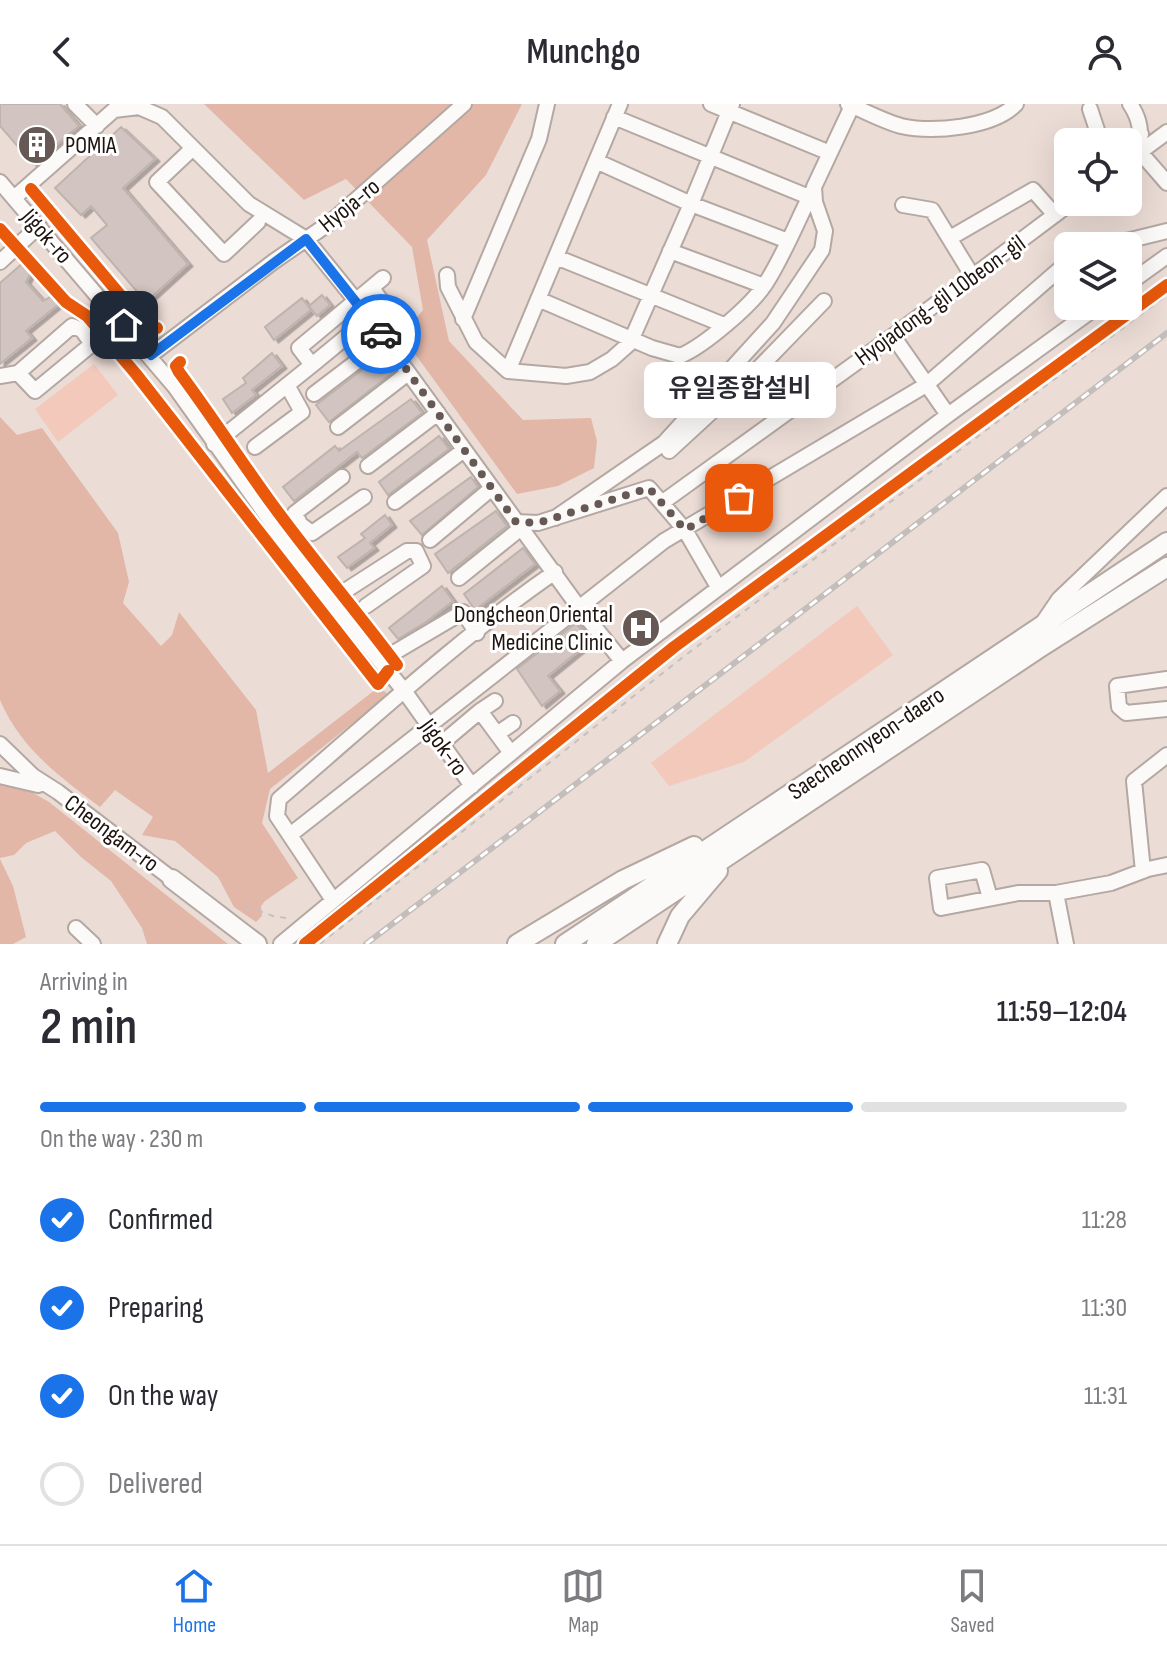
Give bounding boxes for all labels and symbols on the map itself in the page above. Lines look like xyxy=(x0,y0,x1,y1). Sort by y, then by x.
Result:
building icon: POMIA xyxy=(16,124,58,166)
place label: POMIA xyxy=(65,131,117,160)
street label: Hyoja-ro xyxy=(313,172,386,239)
street label: Jigok-ro xyxy=(14,202,78,270)
street label: Hyojadong-gil 10beon-gil xyxy=(849,229,1031,372)
pin xyxy=(90,291,158,359)
courier xyxy=(341,294,421,374)
callout: 유일종합설비 xyxy=(643,362,835,418)
pin xyxy=(705,464,773,532)
place label: Dongcheon Oriental Medicine Clinic xyxy=(454,600,613,657)
hospital icon: Dongcheon Oriental Medicine Clinic xyxy=(620,607,662,649)
street label: Saecheonnyeon-daero xyxy=(783,680,950,806)
street label: Jigok-ro xyxy=(413,712,474,781)
street label: Cheongam-ro xyxy=(59,788,165,878)

